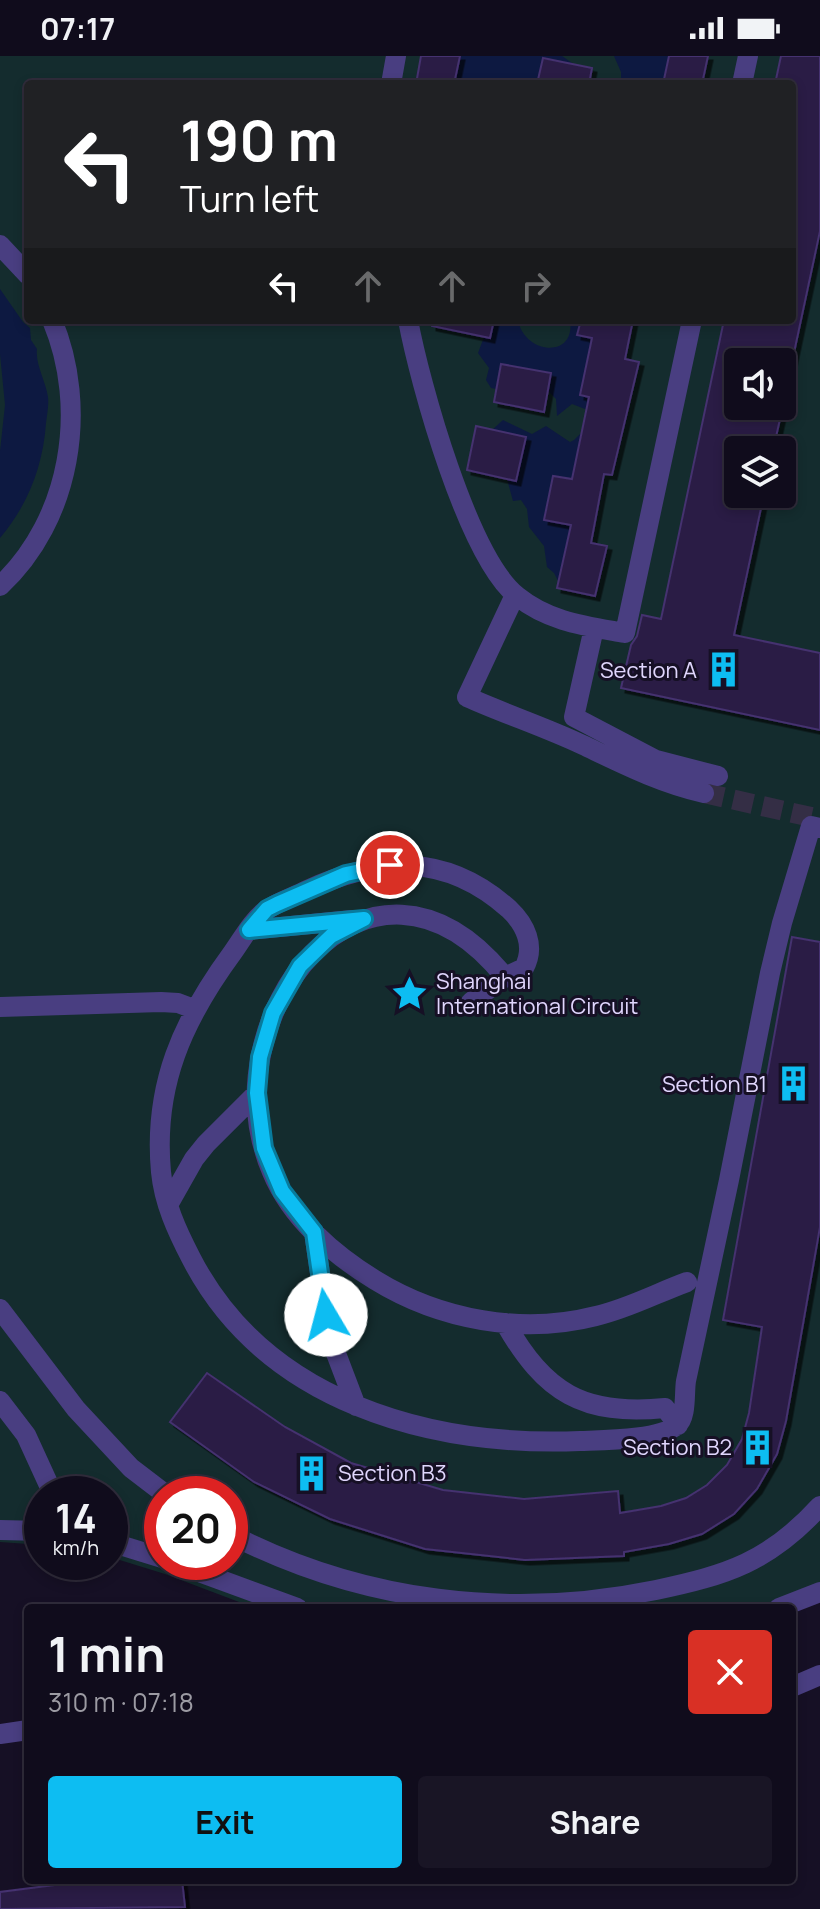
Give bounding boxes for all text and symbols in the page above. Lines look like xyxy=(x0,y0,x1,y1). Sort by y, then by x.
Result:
text: 07:17 xyxy=(40,8,115,49)
text: 190 m xyxy=(180,101,338,178)
icon: left xyxy=(48,112,152,216)
text: Turn left xyxy=(180,174,319,223)
icon: left xyxy=(262,264,306,308)
icon: ahead xyxy=(346,264,390,308)
icon: ahead xyxy=(430,264,474,308)
icon: right xyxy=(514,264,558,308)
map controls xyxy=(724,348,796,508)
button: sound xyxy=(724,348,796,420)
button: layers xyxy=(724,436,796,508)
building icon: Section A xyxy=(704,651,742,689)
place label: Section A xyxy=(600,655,697,685)
pin xyxy=(356,831,424,899)
icon: arrive xyxy=(368,843,412,887)
place label: Shanghai International Circuit xyxy=(436,966,638,1021)
place icon: Shanghai International Circuit xyxy=(391,975,429,1013)
building icon: Section B1 xyxy=(774,1065,812,1103)
place label: Section B1 xyxy=(662,1069,767,1099)
position arrow xyxy=(284,1273,368,1357)
building icon: Section B2 xyxy=(739,1428,777,1466)
place label: Section B2 xyxy=(623,1432,732,1462)
building icon: Section B3 xyxy=(293,1454,331,1492)
place label: Section B3 xyxy=(338,1458,447,1488)
speed limit sign: 20 xyxy=(144,1476,248,1580)
text: 14 xyxy=(55,1490,97,1545)
text: km/h xyxy=(53,1534,99,1561)
text: 1 min xyxy=(48,1621,165,1686)
button: close xyxy=(688,1630,772,1714)
text: 310 m · 07:18 xyxy=(48,1684,194,1720)
button: Exit xyxy=(48,1776,402,1868)
button: Share xyxy=(418,1776,772,1868)

